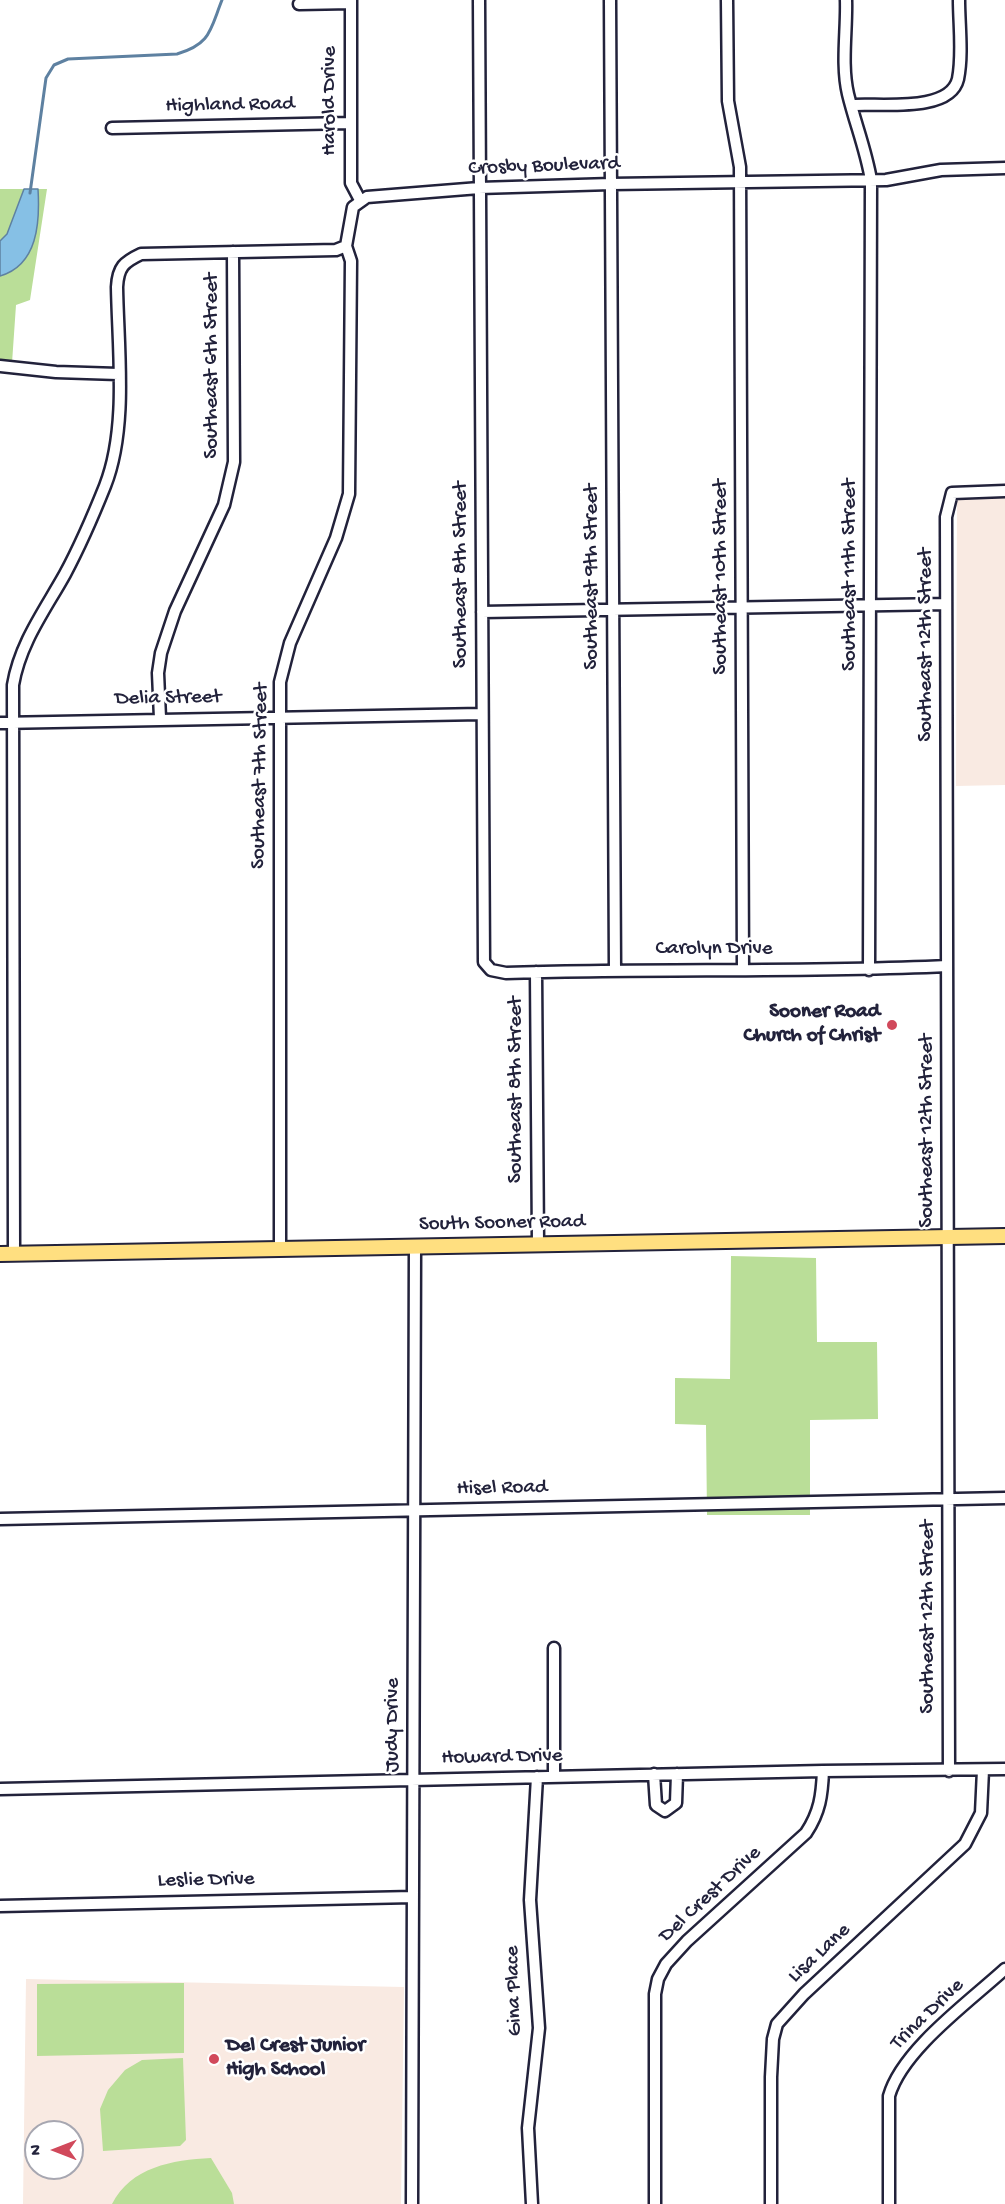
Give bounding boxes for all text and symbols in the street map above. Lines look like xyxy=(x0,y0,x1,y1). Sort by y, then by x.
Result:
street label: Harold Drive xyxy=(318,46,344,156)
street label: Highland Road xyxy=(165,92,295,120)
street label: Crosby Boulevard xyxy=(468,152,620,182)
street label: Southeast 6th Street xyxy=(200,273,226,459)
street label: Southeast 10th Street xyxy=(709,479,735,675)
street label: Southeast 11th Street xyxy=(838,479,864,671)
street label: Southeast 8th Street xyxy=(449,482,475,668)
street label: Southeast 9th Street xyxy=(580,484,606,670)
street label: Southeast 12th Street xyxy=(914,548,940,742)
street label: Southeast 7th Street xyxy=(247,683,275,869)
street label: Delia Street xyxy=(115,685,221,713)
street label: Carolyn Drive xyxy=(655,937,773,963)
street label: Southeast 8th Street xyxy=(504,997,530,1183)
place label: Sooner Road Church of Christ xyxy=(743,1000,880,1050)
marker: Sooner Road Church of Christ xyxy=(885,1018,899,1032)
street label: Southeast 12th Street xyxy=(915,1034,941,1228)
street label: South Sooner Road xyxy=(419,1210,585,1238)
street label: Hisel Road xyxy=(457,1476,547,1502)
street label: Southeast 12th Street xyxy=(916,1520,942,1714)
street label: Judy Drive xyxy=(381,1678,407,1772)
street label: Howard Drive xyxy=(441,1744,563,1772)
street label: Del Crest Drive xyxy=(655,1841,767,1949)
street label: Leslie Drive xyxy=(157,1868,255,1894)
street label: Lisa Lane xyxy=(783,1919,857,1989)
street label: Gina Place xyxy=(501,1945,529,2037)
street label: Trina Drive xyxy=(886,1974,970,2056)
place label: Del Crest Junior High School xyxy=(226,2034,365,2084)
marker: Del Crest Junior High School xyxy=(207,2052,221,2066)
north arrow xyxy=(24,2120,84,2180)
text: N xyxy=(28,2145,47,2155)

